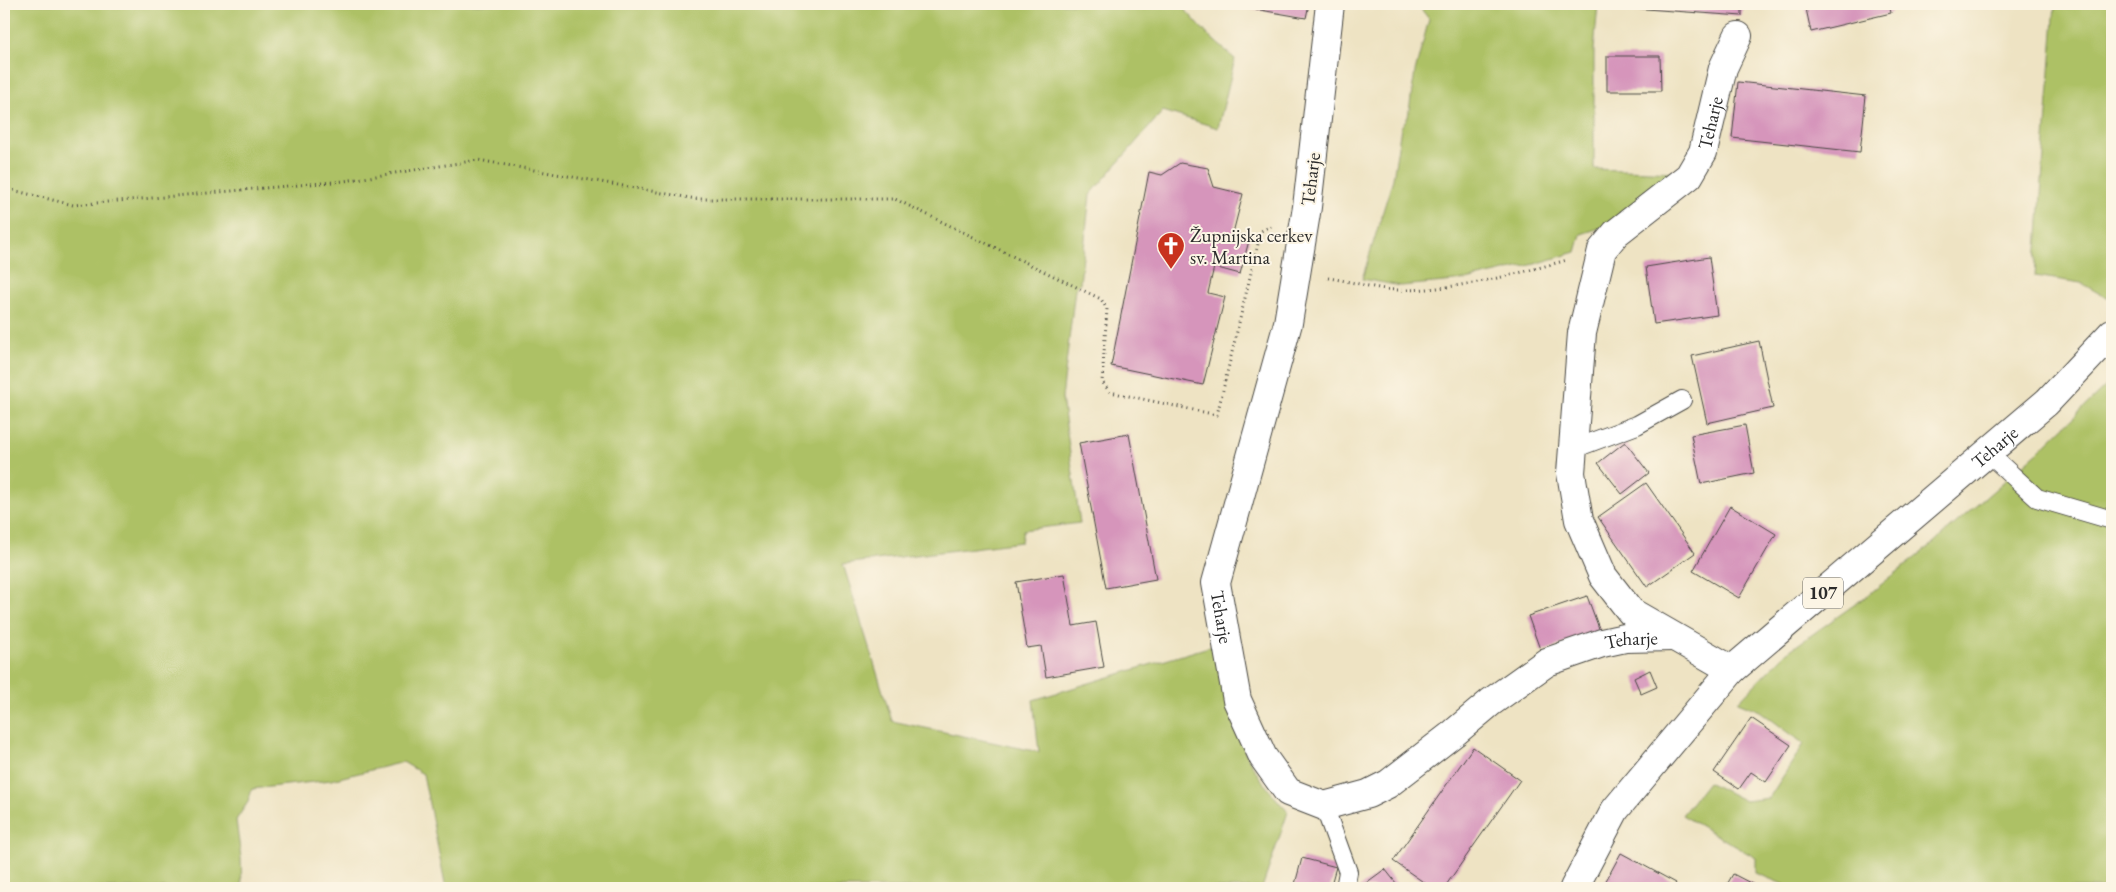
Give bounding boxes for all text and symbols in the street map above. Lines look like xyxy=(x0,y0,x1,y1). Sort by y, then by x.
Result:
street label: Teharje xyxy=(1692,94,1729,152)
street label: Teharje xyxy=(1295,151,1326,207)
place label: Župnijska cerkev sv. Martina xyxy=(1190,223,1313,270)
church icon: Župnijska cerkev sv. Martina xyxy=(1156,231,1186,270)
street label: Teharje xyxy=(1966,420,2023,474)
road number: 107 xyxy=(1803,578,1843,608)
street label: Teharje xyxy=(1205,588,1239,646)
street label: Teharje xyxy=(1602,625,1658,655)

